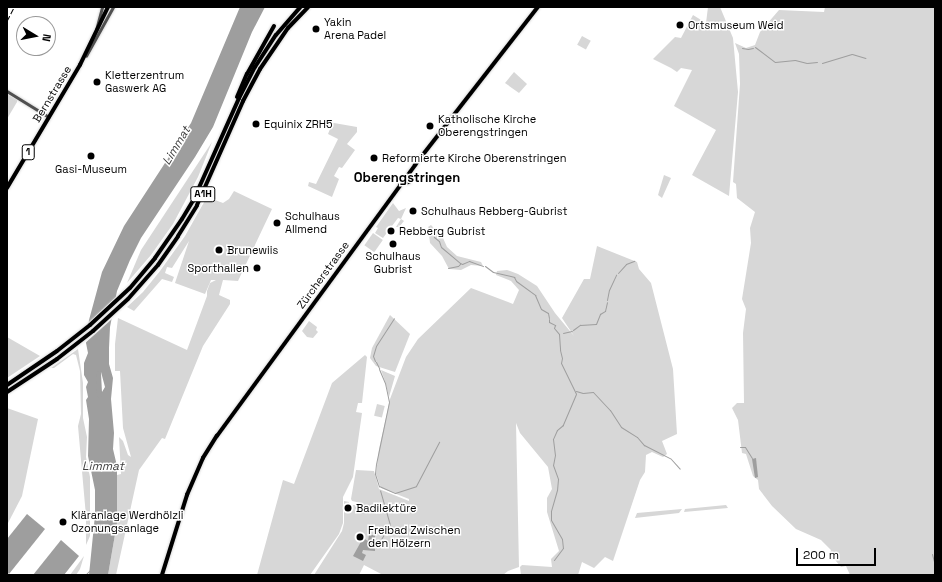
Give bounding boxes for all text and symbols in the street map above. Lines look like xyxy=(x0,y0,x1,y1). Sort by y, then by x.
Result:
north arrow xyxy=(16,16,56,56)
place label: Yakin Arena Padel xyxy=(324,16,386,42)
place label: Ortsmuseum Weid xyxy=(688,18,784,32)
marker: Ortsmuseum Weid xyxy=(675,20,685,30)
marker: Yakin Arena Padel xyxy=(311,24,321,34)
text: N xyxy=(39,33,54,43)
street label: Bernstrasse xyxy=(30,63,74,125)
place label: Kletterzentrum Gaswerk AG xyxy=(105,69,184,95)
marker: Kletterzentrum Gaswerk AG xyxy=(92,77,102,87)
place label: Katholische Kirche Oberengstringen xyxy=(438,113,536,139)
place label: Equinix ZRH5 xyxy=(264,117,333,131)
marker: Equinix ZRH5 xyxy=(251,119,261,129)
marker: Katholische Kirche Oberengstringen xyxy=(425,121,435,131)
water label: Limmat xyxy=(160,124,194,168)
road number: 1 xyxy=(21,144,35,160)
marker: Gasi-Museum xyxy=(86,151,96,161)
place label: Reformierte Kirche Oberenstringen xyxy=(382,151,567,165)
marker: Reformierte Kirche Oberenstringen xyxy=(369,153,379,163)
place label: Gasi-Museum xyxy=(55,162,127,176)
district label: Oberengstringen xyxy=(354,170,460,186)
road number: A1H xyxy=(190,186,216,202)
place label: Schulhaus Rebberg-Gubrist xyxy=(421,204,567,218)
marker: Schulhaus Rebberg-Gubrist xyxy=(408,206,418,216)
place label: Schulhaus Allmend xyxy=(285,210,340,236)
marker: Schulhaus Allmend xyxy=(272,218,282,228)
place label: Rebberg Gubrist xyxy=(399,224,486,238)
marker: Rebberg Gubrist xyxy=(386,226,396,236)
street label: Zürcherstrasse xyxy=(294,239,352,311)
marker: Schulhaus Gubrist xyxy=(388,239,398,249)
place label: Brunewiis xyxy=(227,243,278,257)
marker: Brunewiis xyxy=(214,245,224,255)
place label: Schulhaus Gubrist xyxy=(366,250,420,276)
place label: Sporthallen xyxy=(187,261,249,275)
marker: Sporthallen xyxy=(252,263,262,273)
water label: Limmat xyxy=(82,460,124,474)
place label: Badilektüre xyxy=(356,501,417,515)
marker: Badilektüre xyxy=(343,503,353,513)
place label: Kläranlage Werdhölzli Ozonungsanlage xyxy=(71,509,183,535)
marker: Kläranlage Werdhölzli Ozonungsanlage xyxy=(58,517,68,527)
place label: Freibad Zwischen den Hölzern xyxy=(368,524,460,550)
marker: Freibad Zwischen den Hölzern xyxy=(355,532,365,542)
scale bar xyxy=(798,540,878,566)
text: 200 m xyxy=(803,547,839,563)

